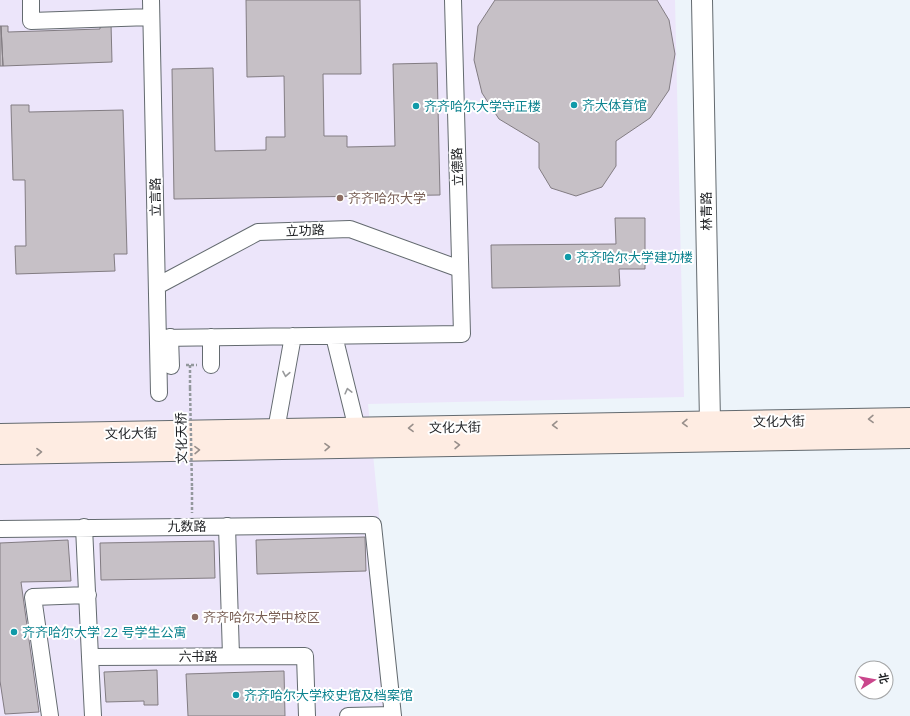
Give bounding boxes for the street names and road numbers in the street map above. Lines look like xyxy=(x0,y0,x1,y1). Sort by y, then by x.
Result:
street label: 立德路 xyxy=(447,147,467,187)
street label: 立言路 xyxy=(146,177,164,217)
street label: 林青路 xyxy=(697,191,715,231)
street label: 立功路 xyxy=(285,220,325,240)
street label: 文化天桥 xyxy=(172,412,190,464)
street label: 文化大街 xyxy=(753,412,805,430)
street label: 文化大街 xyxy=(429,418,481,436)
street label: 文化大街 xyxy=(105,424,157,442)
street label: 九数路 xyxy=(167,517,207,535)
street label: 六书路 xyxy=(178,647,218,665)

